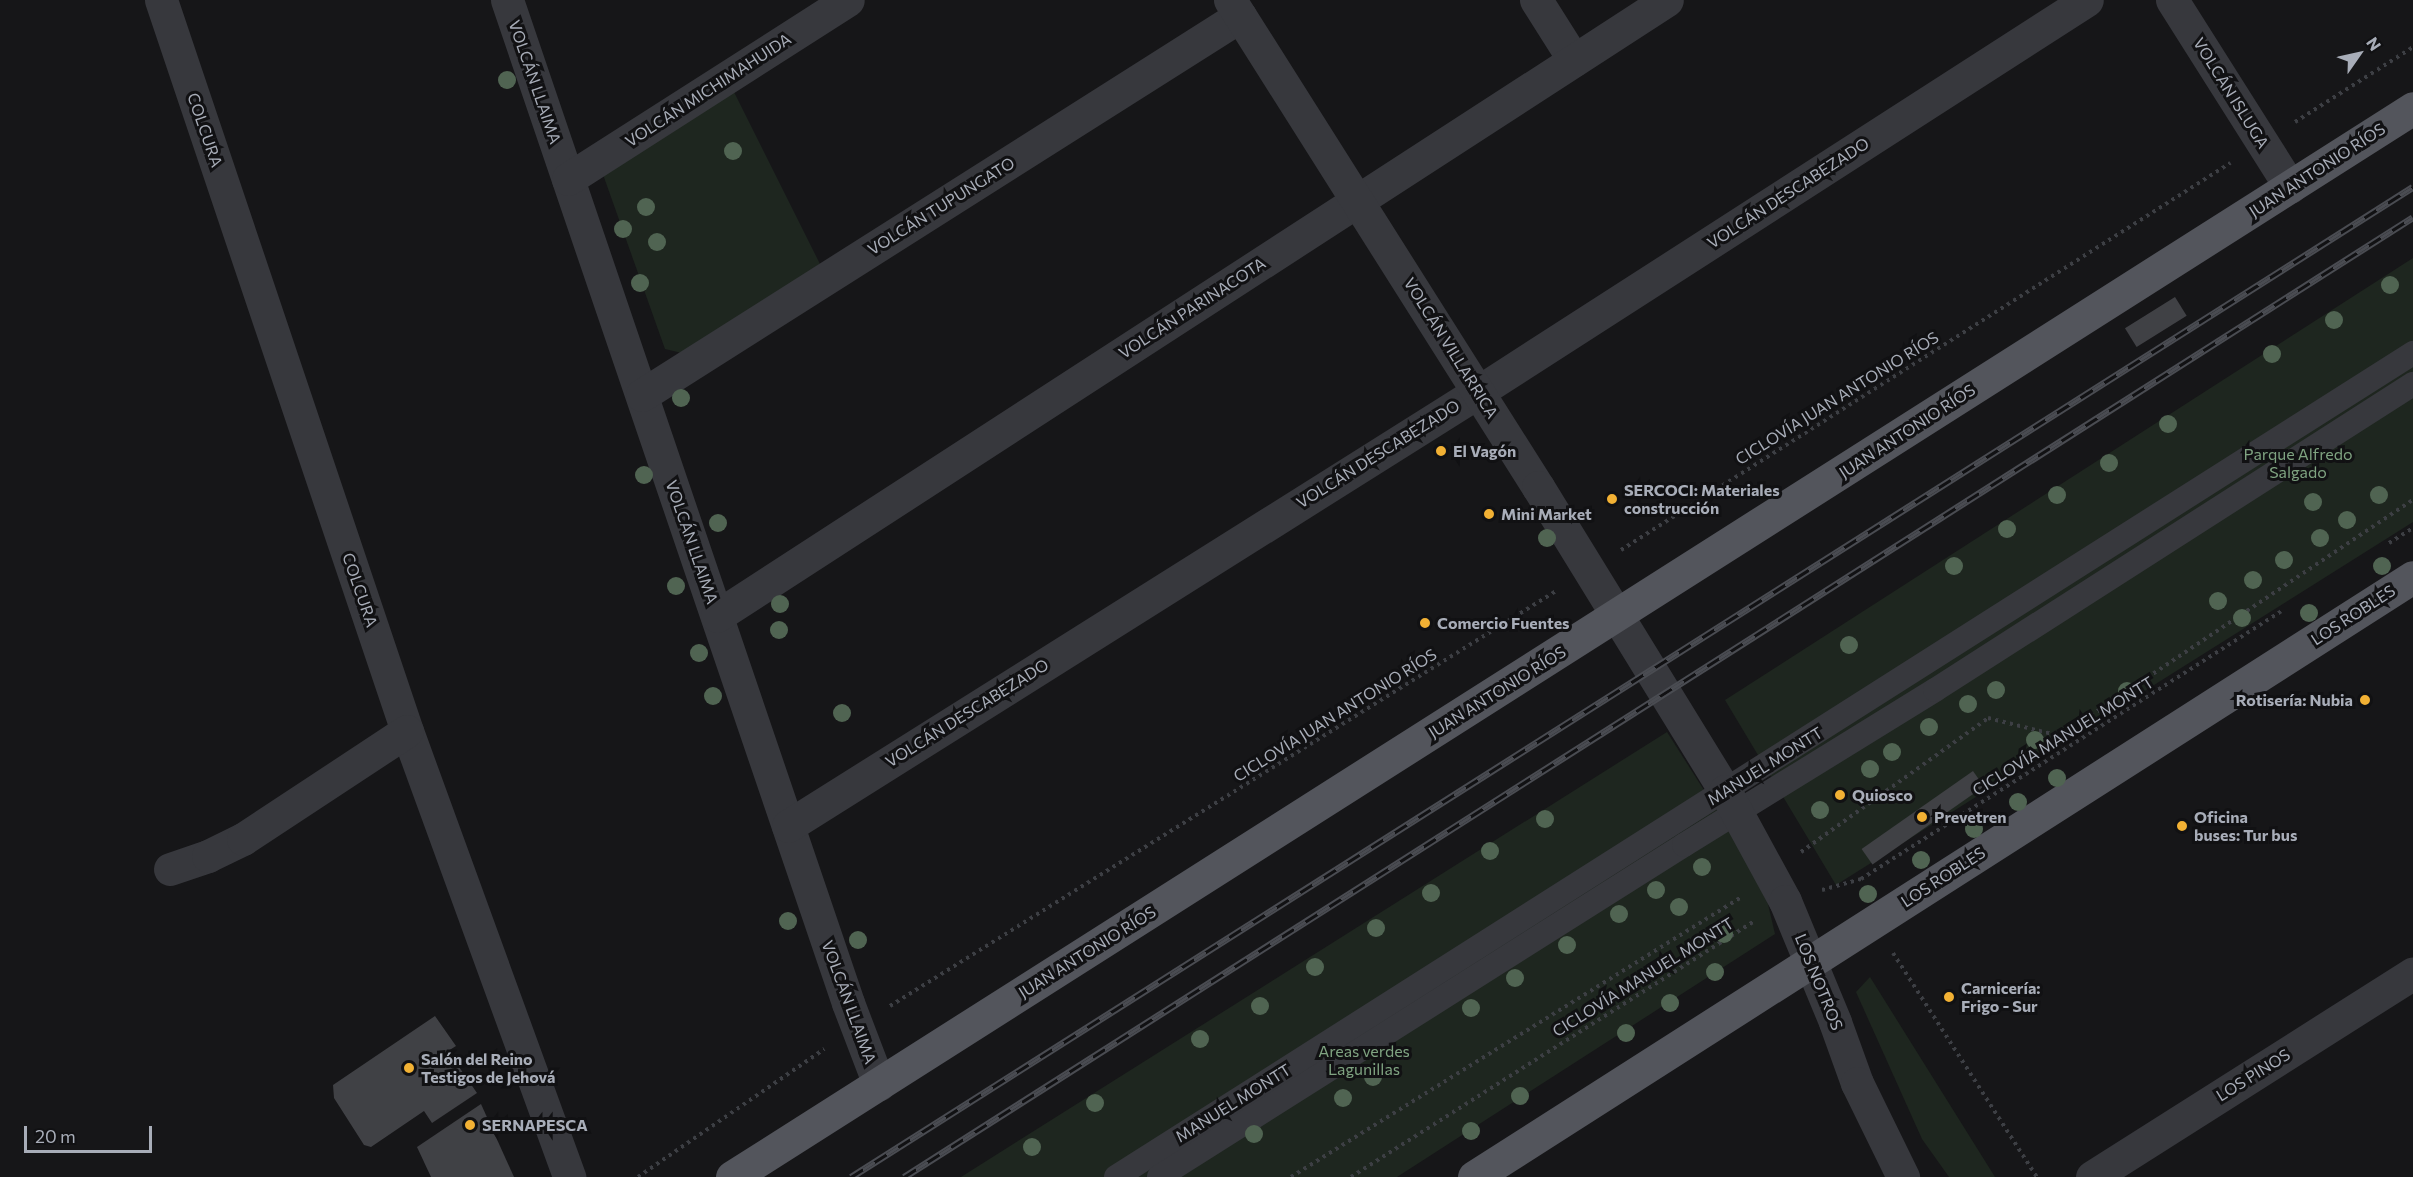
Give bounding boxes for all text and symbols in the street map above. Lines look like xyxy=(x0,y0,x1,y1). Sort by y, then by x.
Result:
street label: VOLCÁN LLAIMA xyxy=(505,17,565,147)
north arrow xyxy=(2329,24,2389,84)
street label: VOLCÁN MICHIMAHUIDA xyxy=(622,29,794,151)
text: N xyxy=(2363,33,2386,54)
street label: VOLCÁN ISLUGA xyxy=(2189,34,2273,152)
street label: COLCURA xyxy=(183,90,227,170)
street label: JUAN ANTONIO RÍOS xyxy=(2245,119,2389,221)
street label: VOLCÁN DESCABEZADO xyxy=(1704,134,1872,252)
street label: VOLCÁN TUPUNGATO xyxy=(864,153,1018,259)
street label: VOLCÁN PARINACOTA xyxy=(1115,253,1269,363)
street label: VOLCÁN VILLARRICA xyxy=(1400,274,1502,422)
street label: CICLOVÍA JUAN ANTONIO RÍOS xyxy=(1732,327,1942,469)
street label: JUAN ANTONIO RÍOS xyxy=(1835,380,1979,482)
street label: VOLCÁN DESCABEZADO xyxy=(1293,396,1463,512)
place label: El Vagón xyxy=(1453,441,1516,461)
marker: El Vagón xyxy=(1434,444,1448,458)
park label: Parque Alfredo Salgado xyxy=(2243,444,2353,482)
street label: VOLCÁN LLAIMA xyxy=(662,477,722,607)
place label: SERCOCI: Materiales construcción xyxy=(1624,480,1780,518)
marker: SERCOCI: Materiales construcción xyxy=(1605,492,1619,506)
place label: Mini Market xyxy=(1501,504,1592,524)
marker: Mini Market xyxy=(1482,507,1496,521)
street label: COLCURA xyxy=(338,550,382,630)
street label: LOS ROBLES xyxy=(2307,581,2399,649)
place label: Comercio Fuentes xyxy=(1437,613,1570,633)
marker: Comercio Fuentes xyxy=(1418,616,1432,630)
street label: JUAN ANTONIO RÍOS xyxy=(1425,642,1569,742)
street label: CICLOVÍA JUAN ANTONIO RÍOS xyxy=(1230,644,1440,786)
street label: VOLCÁN DESCABEZADO xyxy=(882,655,1052,771)
street label: CICLOVÍA MANUEL MONTT xyxy=(1969,672,2157,800)
place label: Rotisería: Nubia xyxy=(2236,690,2353,710)
marker: Rotisería: Nubia xyxy=(2358,693,2372,707)
street label: MANUEL MONTT xyxy=(1704,723,1826,809)
place label: Quiosco xyxy=(1852,785,1913,805)
marker: Quiosco xyxy=(1833,788,1847,802)
place label: Prevetren xyxy=(1934,807,2006,827)
place label: Oficina buses: Tur bus xyxy=(2194,807,2297,845)
marker: Prevetren xyxy=(1915,810,1929,824)
marker: Oficina buses: Tur bus xyxy=(2175,819,2189,833)
street label: LOS ROBLES xyxy=(1897,843,1989,911)
street label: JUAN ANTONIO RÍOS xyxy=(1015,902,1159,1002)
street label: CICLOVÍA MANUEL MONTT xyxy=(1549,913,1737,1041)
street label: LOS NOTROS xyxy=(1791,931,1847,1033)
street label: VOLCÁN LLAIMA xyxy=(818,938,880,1066)
place label: Carnicería: Frigo - Sur xyxy=(1961,978,2041,1016)
marker: Carnicería: Frigo - Sur xyxy=(1942,990,1956,1004)
park label: Areas verdes Lagunillas xyxy=(1318,1041,1410,1079)
street label: LOS PINOS xyxy=(2213,1045,2293,1105)
place label: Salón del Reino Testigos de Jehová xyxy=(421,1049,555,1087)
street label: MANUEL MONTT xyxy=(1172,1060,1294,1146)
marker: Salón del Reino Testigos de Jehová xyxy=(402,1061,416,1075)
scale bar xyxy=(27,1114,154,1152)
place label: SERNAPESCA xyxy=(482,1115,588,1135)
marker: SERNAPESCA xyxy=(463,1118,477,1132)
text: 20 m xyxy=(35,1125,76,1147)

